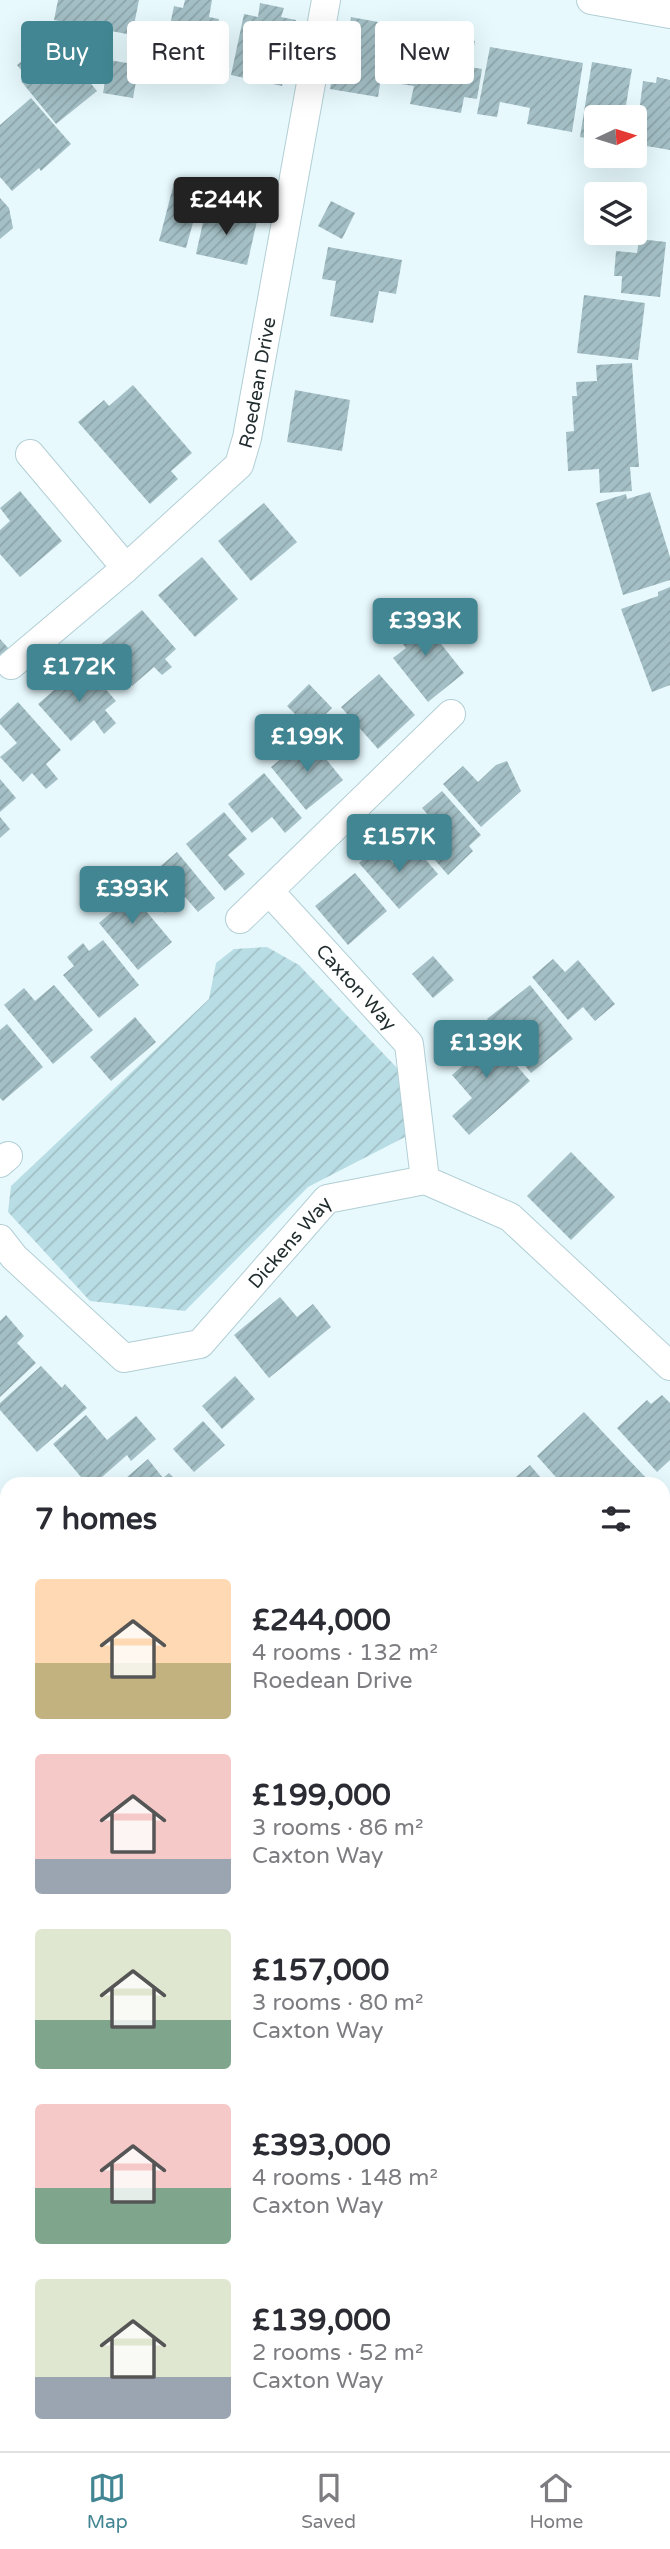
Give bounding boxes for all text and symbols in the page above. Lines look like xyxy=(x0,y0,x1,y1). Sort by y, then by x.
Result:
chip: Buy xyxy=(21,21,113,84)
chip: Rent xyxy=(127,21,229,84)
chip: Filters xyxy=(243,21,361,84)
chip: New xyxy=(375,21,474,84)
north arrow xyxy=(584,105,648,168)
map controls xyxy=(584,105,647,245)
pin: £244K xyxy=(177,177,275,237)
button: layers xyxy=(584,182,647,245)
text: £244K xyxy=(190,186,262,214)
street label: Roedean Drive xyxy=(235,315,281,451)
pin: £393K xyxy=(376,598,474,658)
text: £393K xyxy=(389,607,461,635)
pin: £172K xyxy=(30,644,128,704)
text: £172K xyxy=(43,653,115,681)
pin: £199K xyxy=(258,714,356,774)
text: £199K xyxy=(271,723,343,751)
pin: £157K xyxy=(350,814,448,874)
text: £157K xyxy=(363,823,435,851)
pin: £393K xyxy=(83,866,181,926)
text: £393K xyxy=(96,875,168,903)
street label: Caxton Way xyxy=(311,940,401,1035)
pin: £139K xyxy=(437,1020,535,1080)
text: £139K xyxy=(450,1029,522,1057)
street label: Dickens Way xyxy=(244,1192,336,1293)
icon: filters xyxy=(597,1500,635,1538)
text: 7 homes xyxy=(35,1501,157,1538)
text: £244,000 xyxy=(252,1602,391,1639)
icon: home xyxy=(91,1607,175,1691)
text: 4 rooms · 132 m² xyxy=(252,1639,438,1667)
text: Roedean Drive xyxy=(252,1667,412,1695)
text: £199,000 xyxy=(252,1777,391,1814)
icon: home xyxy=(91,1782,175,1866)
text: 3 rooms · 86 m² xyxy=(252,1814,423,1842)
text: Caxton Way xyxy=(252,1842,383,1870)
text: £157,000 xyxy=(252,1952,389,1989)
icon: home xyxy=(91,1957,175,2041)
text: 3 rooms · 80 m² xyxy=(252,1989,423,2017)
text: Caxton Way xyxy=(252,2017,383,2045)
text: £393,000 xyxy=(252,2127,391,2164)
icon: home xyxy=(91,2132,175,2216)
text: 4 rooms · 148 m² xyxy=(252,2164,438,2192)
text: Caxton Way xyxy=(252,2192,383,2220)
text: £139,000 xyxy=(252,2302,391,2339)
icon: home xyxy=(91,2307,175,2391)
text: 2 rooms · 52 m² xyxy=(252,2339,423,2367)
text: Caxton Way xyxy=(252,2367,383,2395)
tab: Map xyxy=(87,2469,128,2533)
tab: Saved xyxy=(301,2469,356,2533)
tab: Home xyxy=(529,2469,583,2533)

